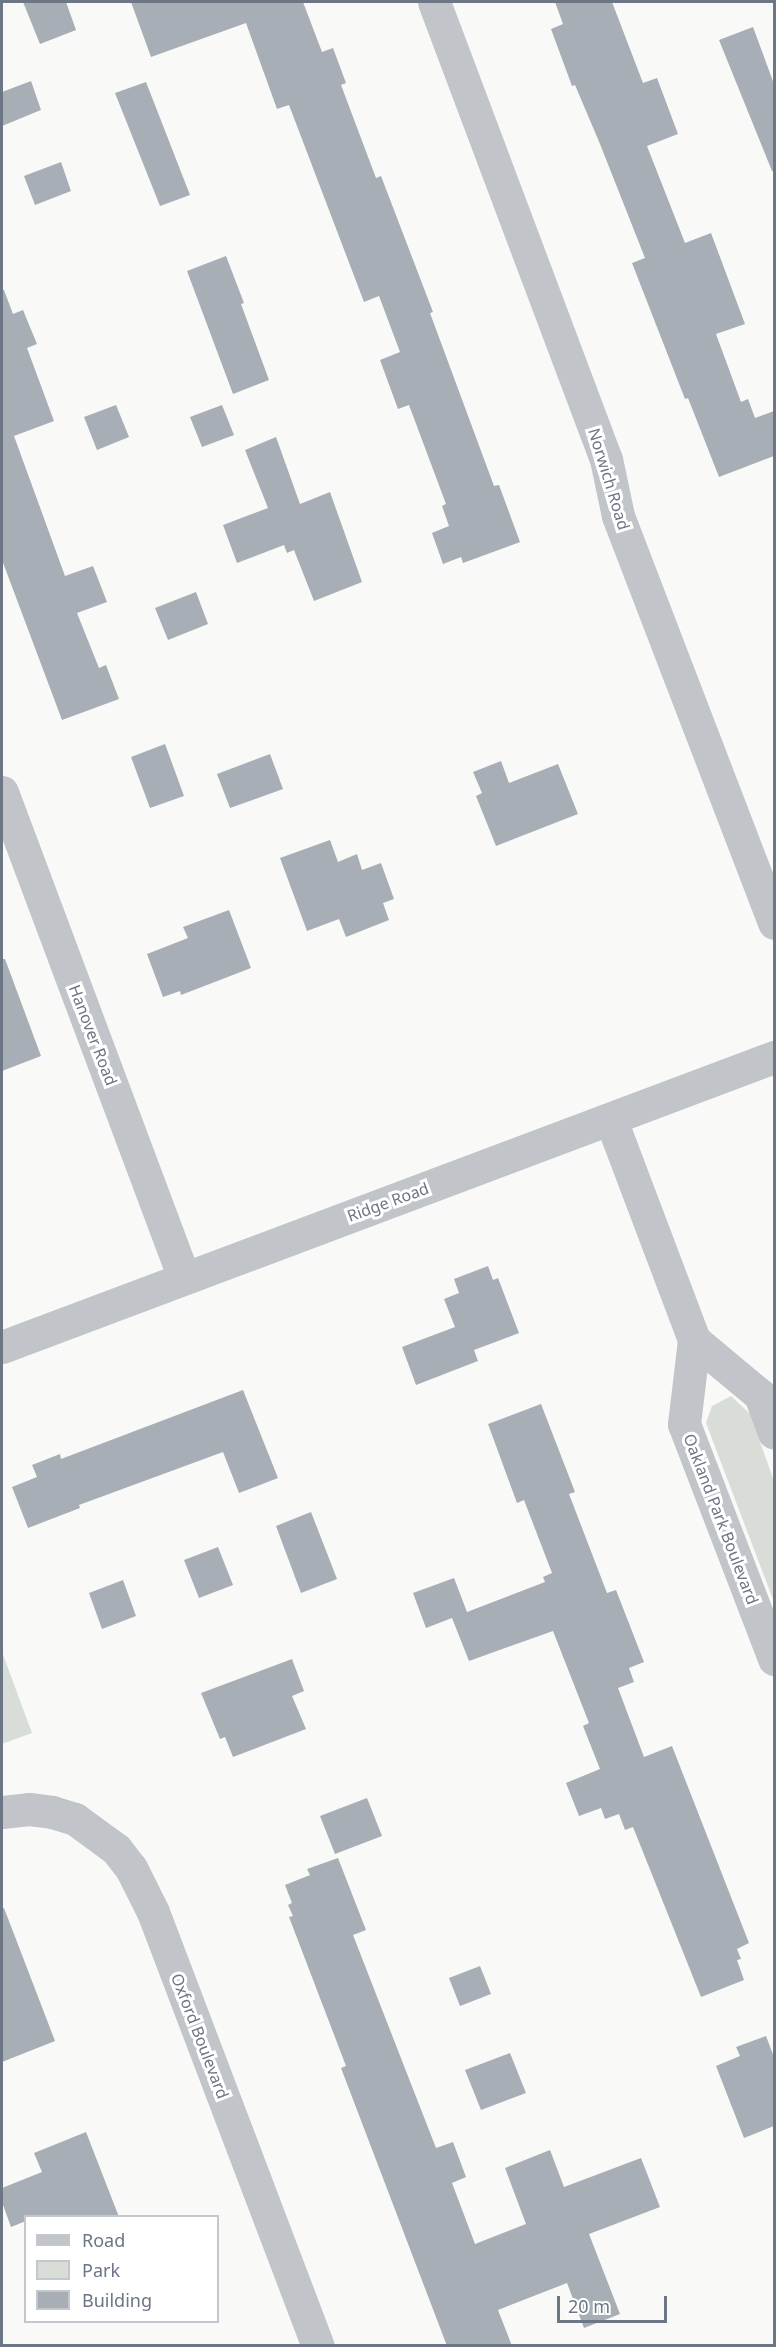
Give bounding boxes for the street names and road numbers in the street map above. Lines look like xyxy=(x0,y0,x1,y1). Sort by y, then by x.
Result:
street label: Norwich Road xyxy=(584,426,634,532)
street label: Hanover Road xyxy=(65,982,121,1088)
street label: Ridge Road xyxy=(345,1178,431,1226)
street label: Oakland Park Boulevard xyxy=(680,1431,762,1607)
street label: Oxford Boulevard xyxy=(167,1971,233,2101)

